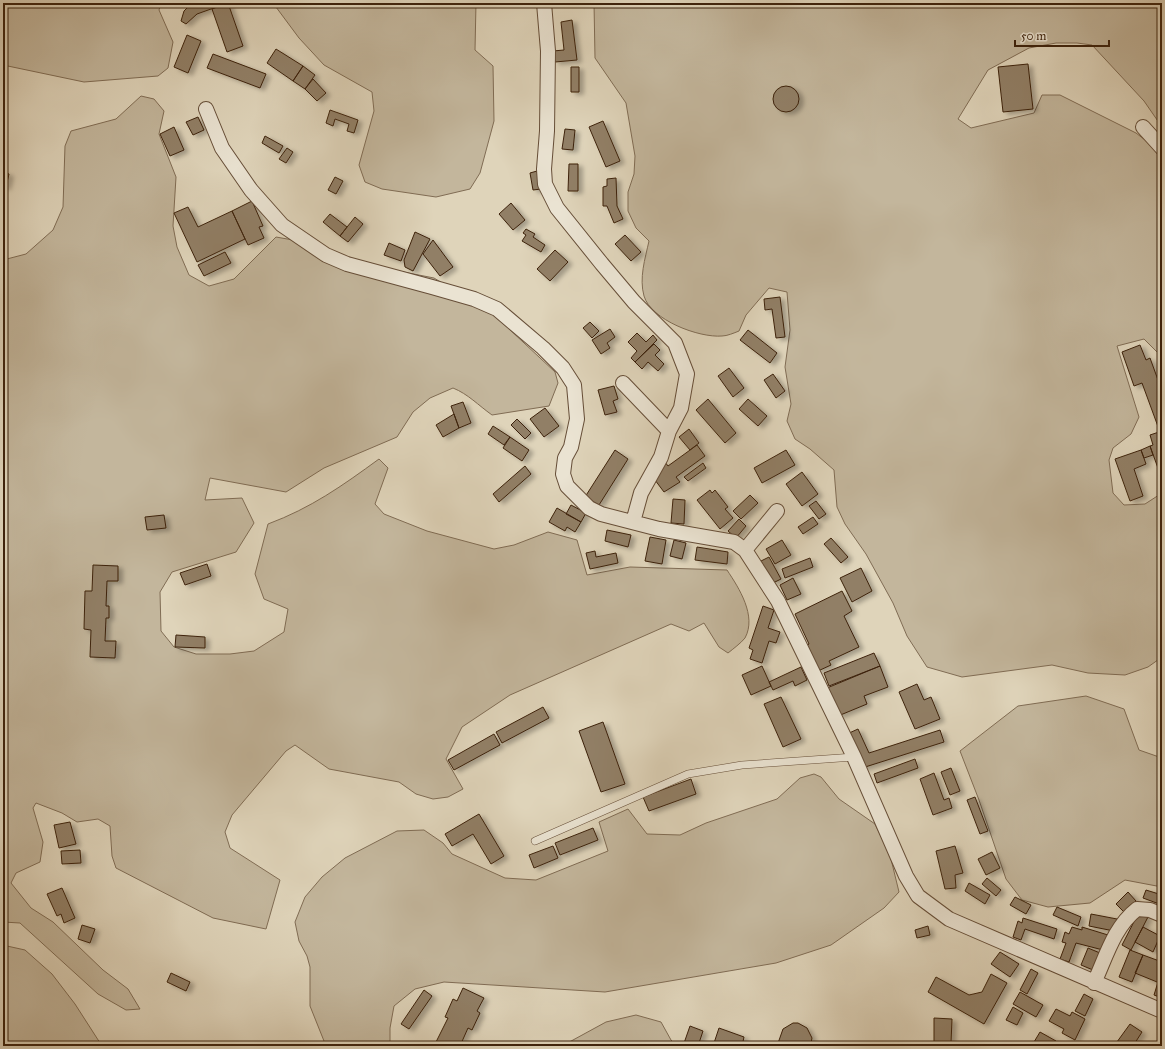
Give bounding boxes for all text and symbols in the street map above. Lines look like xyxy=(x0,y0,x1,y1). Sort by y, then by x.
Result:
scale bar xyxy=(1015,22,1109,48)
text: 50 m xyxy=(1021,29,1046,43)

